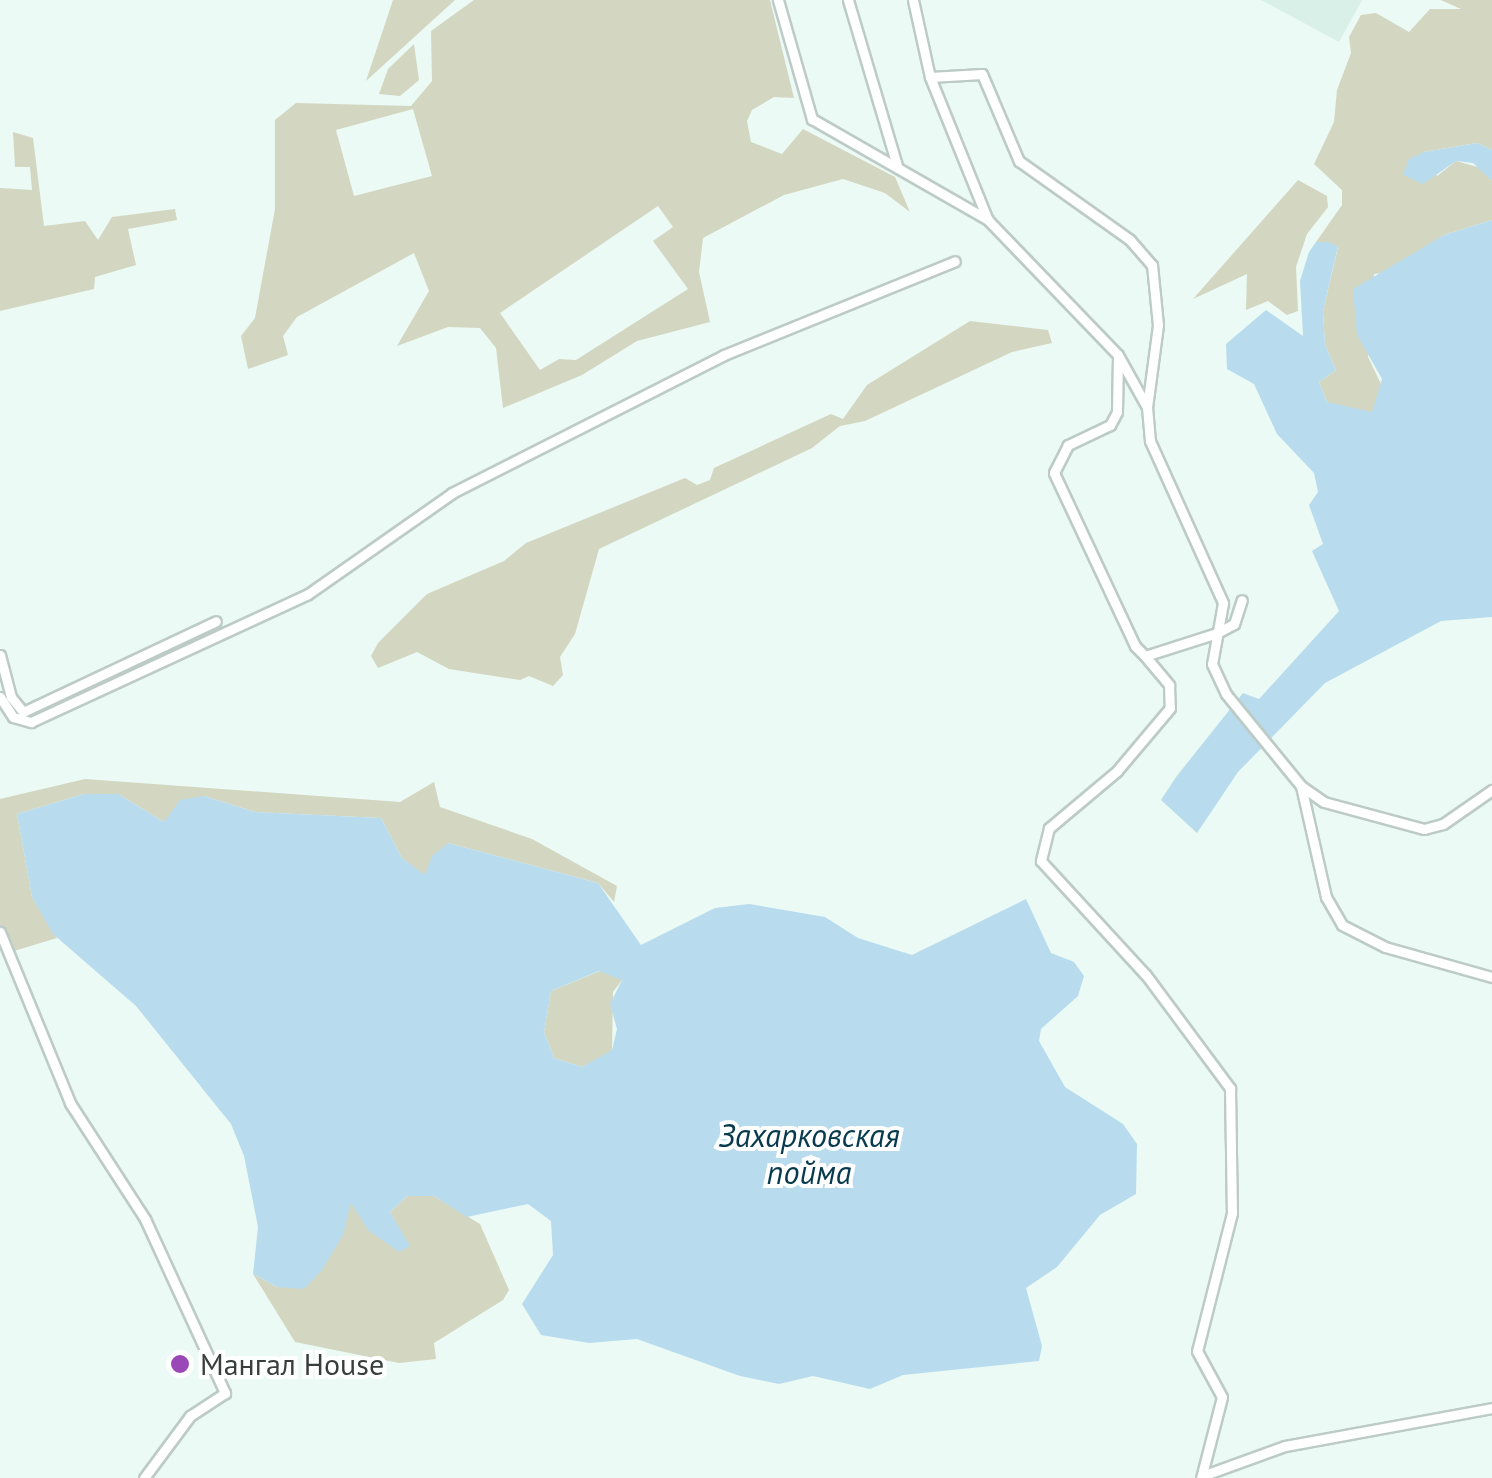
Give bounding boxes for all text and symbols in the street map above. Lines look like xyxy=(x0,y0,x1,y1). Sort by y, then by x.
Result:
water label: Захарковская пойма xyxy=(718,1117,900,1192)
place label: Мангал House xyxy=(200,1346,384,1382)
marker: Мангал House xyxy=(169,1353,191,1375)

